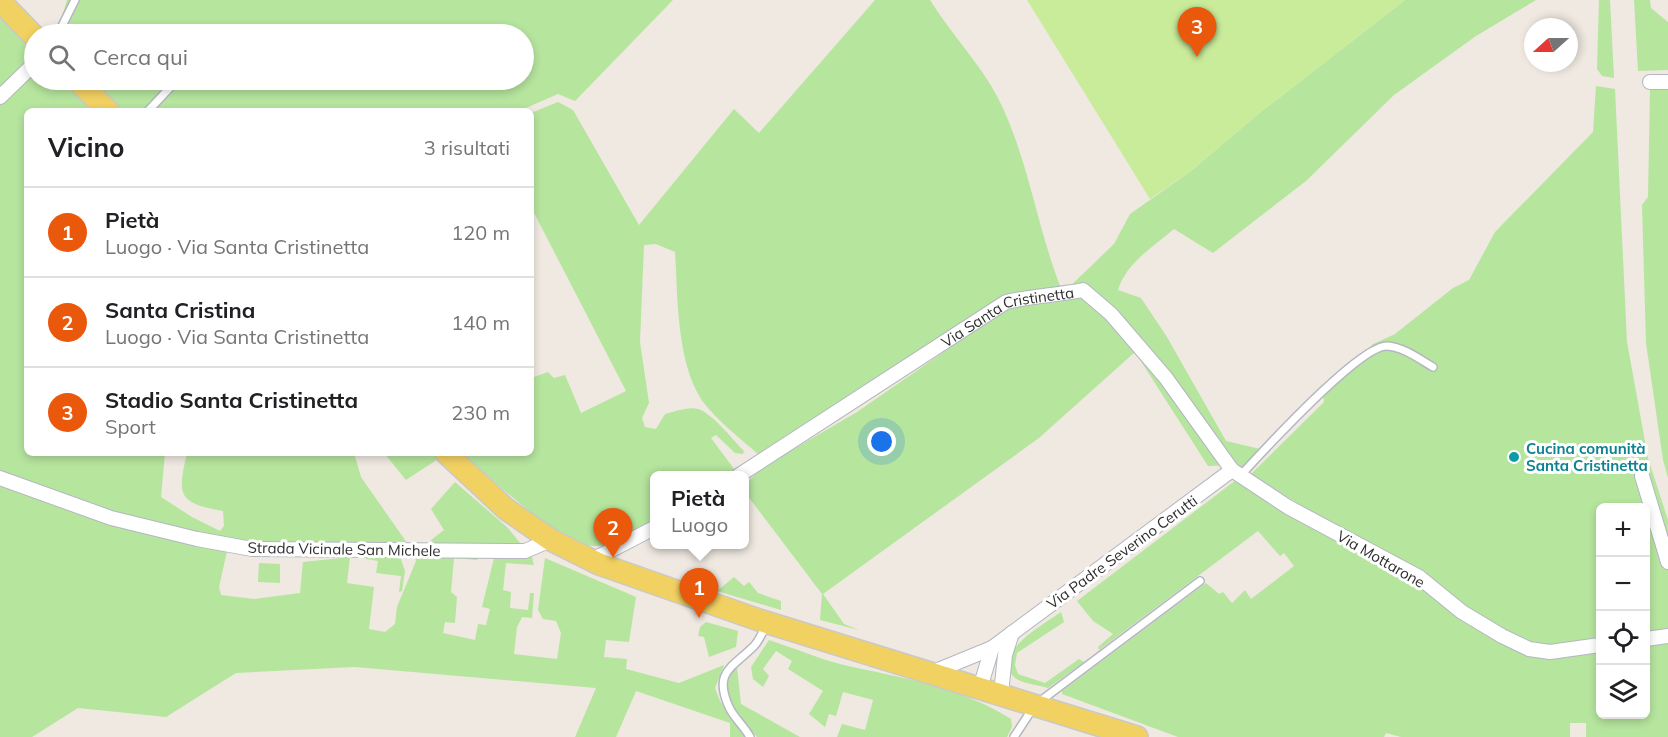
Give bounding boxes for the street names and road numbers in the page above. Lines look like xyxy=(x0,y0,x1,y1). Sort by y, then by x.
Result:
street label: Via Santa Cristinetta xyxy=(937,282,1075,351)
street label: Via Padre Severino Cerutti xyxy=(1043,491,1201,613)
street label: Via Mottarone xyxy=(1334,526,1428,592)
street label: Strada Vicinale San Michele xyxy=(247,538,441,560)

